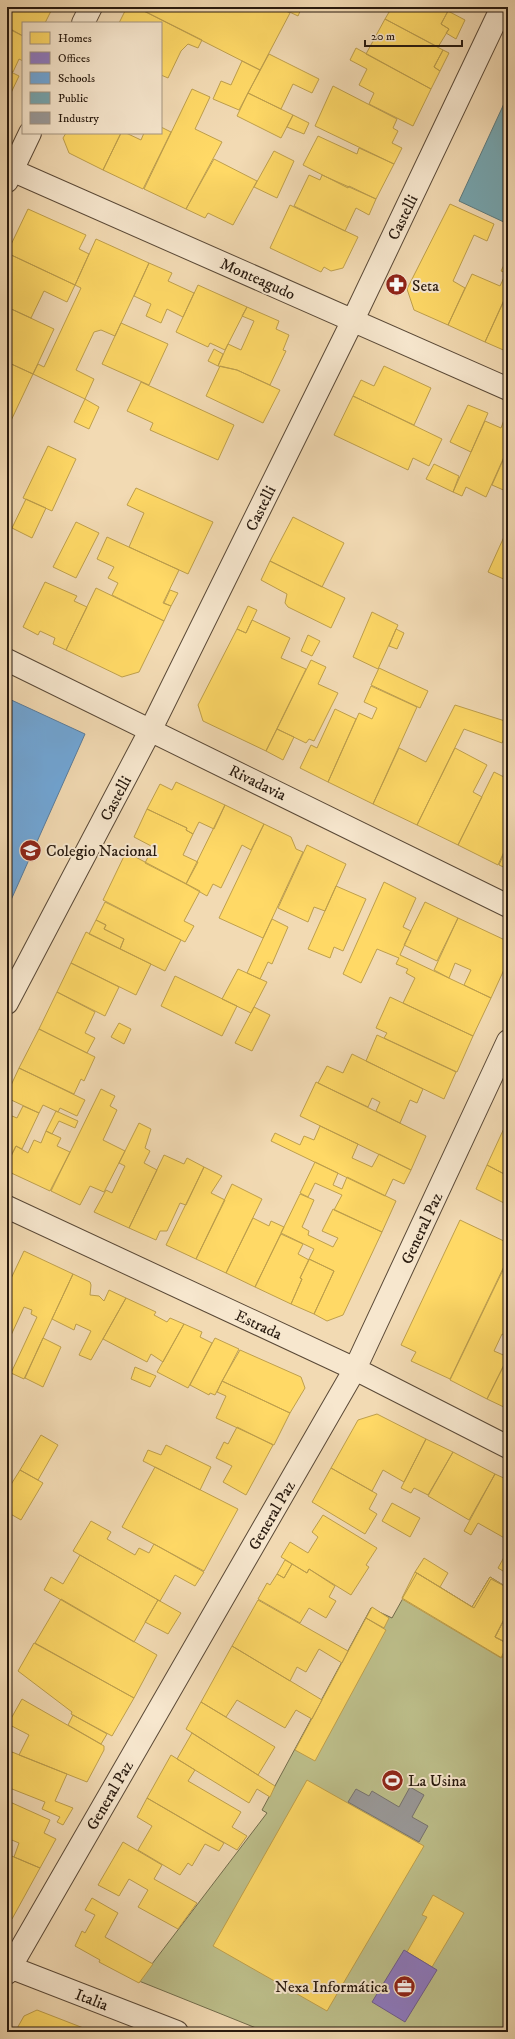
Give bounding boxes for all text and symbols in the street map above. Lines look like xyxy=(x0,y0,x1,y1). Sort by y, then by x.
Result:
legend xyxy=(22,22,162,134)
scale bar xyxy=(365,22,462,48)
text: 20 m xyxy=(371,29,395,44)
text: Homes xyxy=(58,31,92,46)
text: Offices xyxy=(58,51,90,66)
text: Schools xyxy=(58,71,95,86)
text: Public xyxy=(58,91,88,106)
text: Industry xyxy=(58,111,99,126)
street label: Castelli xyxy=(383,191,422,244)
street label: Monteagudo xyxy=(217,253,299,304)
pharmacy icon: Seta xyxy=(384,272,410,298)
place label: Seta xyxy=(412,276,439,296)
street label: Castelli xyxy=(241,482,280,535)
street label: Rivadavia xyxy=(226,760,290,805)
street label: Castelli xyxy=(96,772,136,824)
school or university icon: Colegio Nacional xyxy=(17,837,43,863)
place label: Colegio Nacional xyxy=(46,841,157,861)
street label: General Paz xyxy=(397,1189,447,1267)
street label: Estrada xyxy=(232,1305,285,1344)
street label: General Paz xyxy=(244,1477,300,1554)
street label: General Paz xyxy=(82,1757,138,1834)
sports icon: La Usina xyxy=(380,1767,406,1793)
place label: La Usina xyxy=(408,1771,467,1791)
office icon: Nexa Informática xyxy=(391,1973,417,1999)
place label: Nexa Informática xyxy=(275,1977,388,1997)
street label: Italia xyxy=(72,1985,111,2015)

